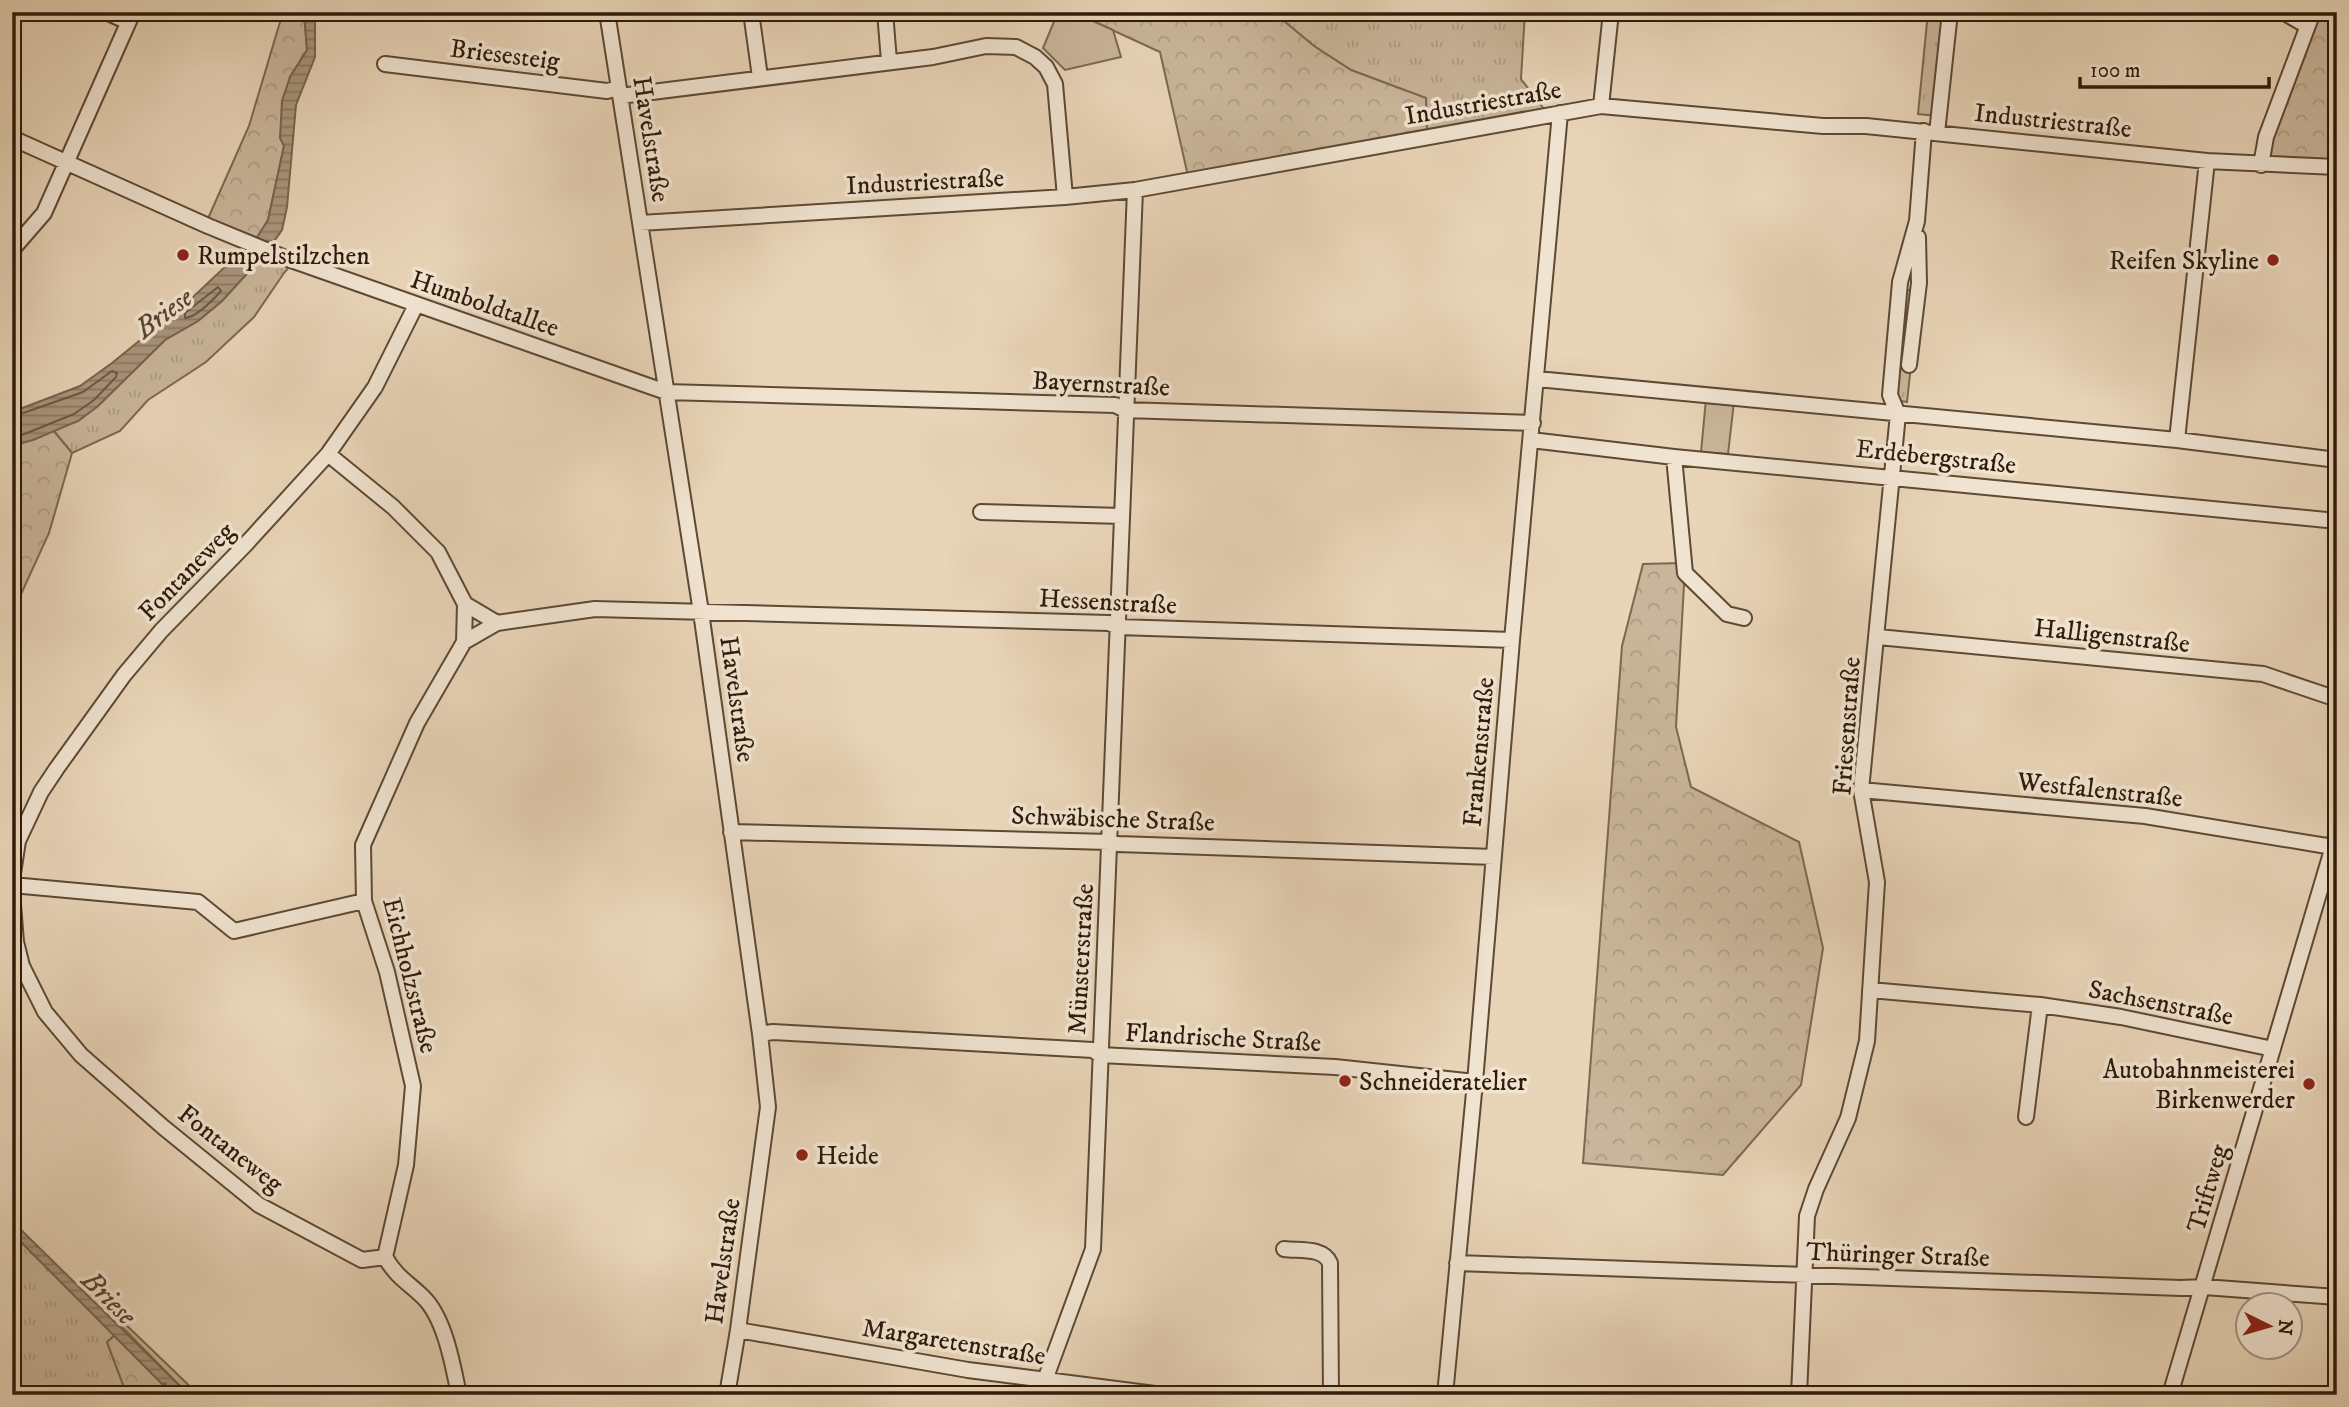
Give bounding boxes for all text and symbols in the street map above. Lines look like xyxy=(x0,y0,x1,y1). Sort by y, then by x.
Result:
street label: Briesesteig xyxy=(448,32,562,79)
scale bar xyxy=(2080,46,2268,90)
text: 100 m xyxy=(2090,58,2141,84)
street label: Industriestraße xyxy=(1403,73,1564,133)
street label: Havelstraße xyxy=(624,74,677,205)
street label: Industriestraße xyxy=(1972,97,2133,146)
street label: Industriestraße xyxy=(845,162,1005,203)
place label: Rumpelstilzchen xyxy=(197,240,370,273)
place label: Reifen Skyline xyxy=(2109,245,2259,278)
marker: Rumpelstilzchen xyxy=(175,247,191,263)
marker: Reifen Skyline xyxy=(2265,252,2281,268)
street label: Humboldtallee xyxy=(406,264,563,345)
water label: Briese xyxy=(127,279,201,347)
street label: Bayernstraße xyxy=(1031,364,1171,405)
street label: Erdebergstraße xyxy=(1854,433,2018,482)
street label: Fontaneweg xyxy=(132,515,243,628)
street label: Hessenstraße xyxy=(1038,582,1178,623)
street label: Halligenstraße xyxy=(2032,612,2191,661)
street label: Havelstraße xyxy=(711,634,762,764)
street label: Friesenstraße xyxy=(1826,656,1869,797)
street label: Frankenstraße xyxy=(1457,676,1502,828)
street label: Westfalenstraße xyxy=(2015,765,2184,816)
street label: Schwäbische Straße xyxy=(1011,799,1215,840)
street label: Münsterstraße xyxy=(1061,883,1102,1035)
street label: Eichholzstraße xyxy=(374,894,445,1057)
street label: Sachsenstraße xyxy=(2086,973,2236,1034)
street label: Flandrische Straße xyxy=(1124,1017,1322,1060)
place label: Autobahnmeisterei Birkenwerder xyxy=(2103,1054,2295,1117)
place label: Schneideratelier xyxy=(1359,1066,1527,1099)
marker: Schneideratelier xyxy=(1337,1073,1353,1089)
marker: Autobahnmeisterei Birkenwerder xyxy=(2301,1076,2317,1092)
street label: Fontaneweg xyxy=(171,1098,290,1201)
place label: Heide xyxy=(816,1140,879,1173)
street label: Triftweg xyxy=(2180,1140,2237,1236)
marker: Heide xyxy=(794,1147,810,1163)
street label: Havelstraße xyxy=(698,1196,749,1326)
street label: Thüringer Straße xyxy=(1806,1236,1990,1275)
water label: Briese xyxy=(73,1263,145,1334)
north arrow xyxy=(2234,1292,2304,1362)
street label: Margaretenstraße xyxy=(860,1312,1048,1373)
text: N xyxy=(2272,1319,2297,1337)

